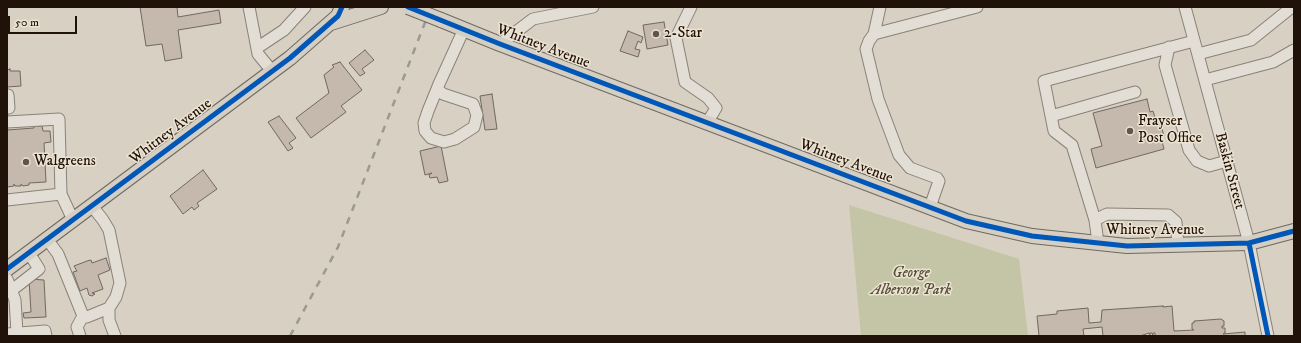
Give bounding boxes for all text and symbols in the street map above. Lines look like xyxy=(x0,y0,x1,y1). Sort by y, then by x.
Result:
scale bar xyxy=(10,8,79,34)
text: 50 m xyxy=(15,15,39,30)
street label: Whitney Avenue xyxy=(494,21,592,73)
place label: 2-Star xyxy=(664,25,702,43)
marker: 2-Star xyxy=(651,29,661,39)
street label: Whitney Avenue xyxy=(126,95,216,169)
place label: Frayser Post Office xyxy=(1138,113,1202,148)
marker: Frayser Post Office xyxy=(1125,126,1135,136)
street label: Baskin Street xyxy=(1210,131,1248,211)
street label: Whitney Avenue xyxy=(797,136,895,188)
place label: Walgreens xyxy=(34,153,96,171)
marker: Walgreens xyxy=(21,157,31,167)
street label: Whitney Avenue xyxy=(1106,222,1204,240)
park label: George Alberson Park xyxy=(871,265,951,300)

